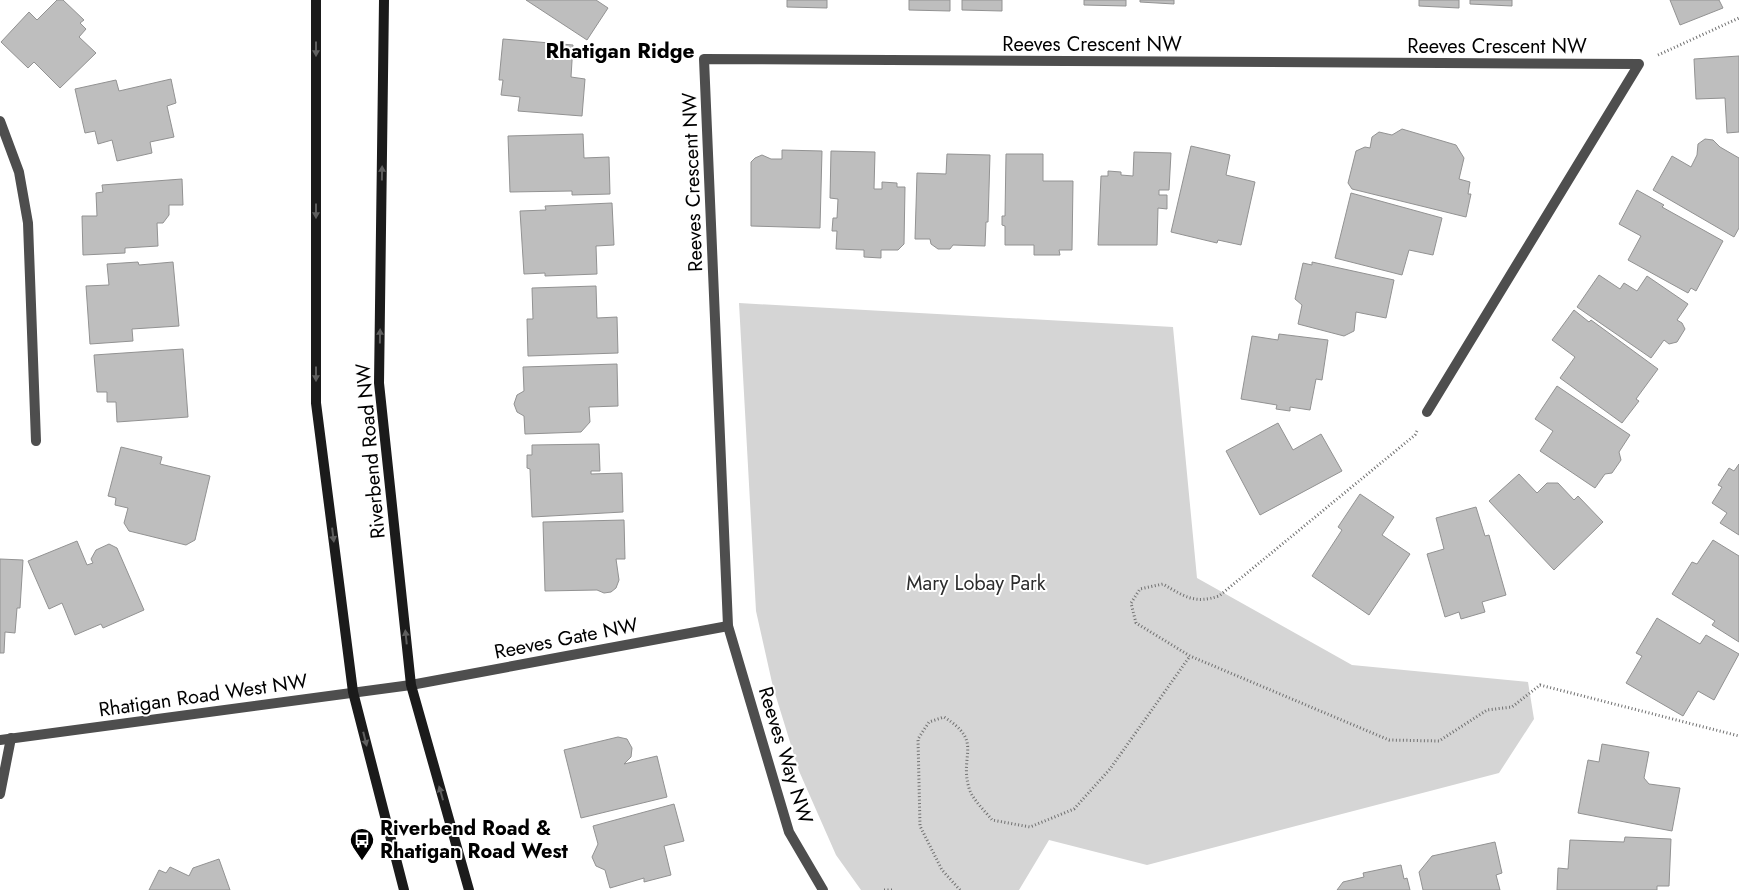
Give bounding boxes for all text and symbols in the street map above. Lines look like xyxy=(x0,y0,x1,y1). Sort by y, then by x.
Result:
street label: Reeves Crescent NW xyxy=(1002,30,1182,59)
street label: Reeves Crescent NW xyxy=(1407,32,1587,61)
district label: Rhatigan Ridge xyxy=(545,36,695,66)
one-way arrow xyxy=(312,41,320,57)
street label: Reeves Crescent NW xyxy=(675,92,710,272)
one-way arrow xyxy=(378,165,386,181)
one-way arrow xyxy=(312,203,320,219)
one-way arrow xyxy=(376,328,384,344)
street label: Riverbend Road NW xyxy=(348,362,393,540)
one-way arrow xyxy=(312,366,320,382)
one-way arrow xyxy=(329,527,337,543)
park label: Mary Lobay Park xyxy=(906,569,1046,598)
street label: Reeves Gate NW xyxy=(492,610,641,667)
one-way arrow xyxy=(402,629,410,645)
street label: Rhatigan Road West NW xyxy=(97,666,310,725)
street label: Reeves Way NW xyxy=(751,683,820,827)
one-way arrow xyxy=(361,732,369,747)
one-way arrow xyxy=(437,785,445,800)
place label: Riverbend Road & Rhatigan Road West xyxy=(380,814,569,866)
bus stop icon: Riverbend Road & Rhatigan Road West xyxy=(349,827,375,861)

